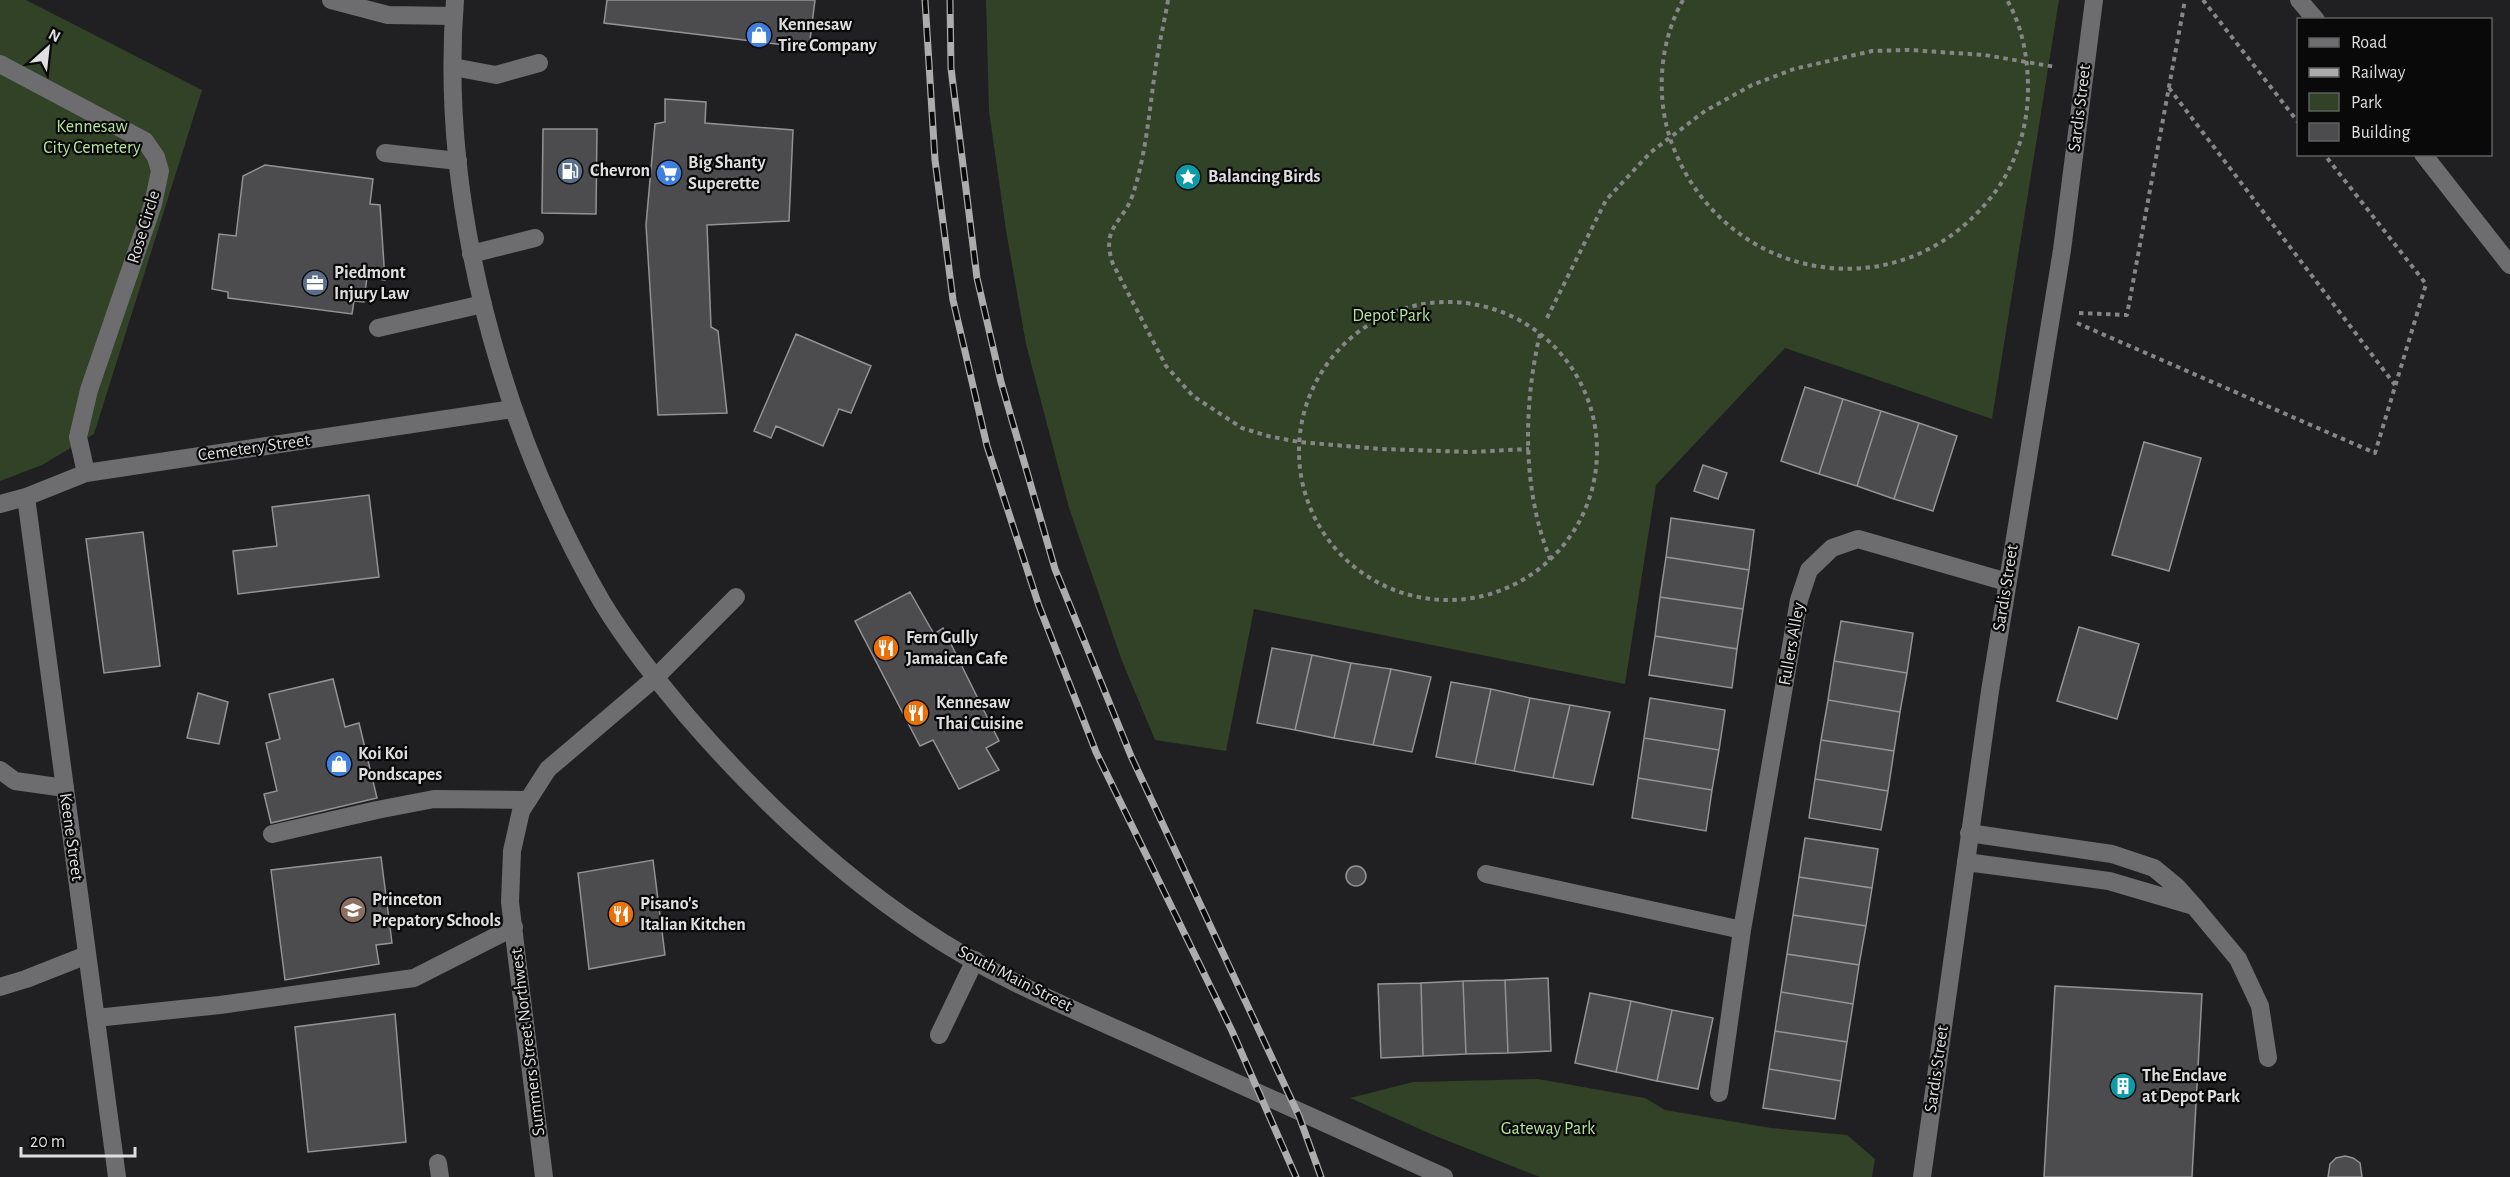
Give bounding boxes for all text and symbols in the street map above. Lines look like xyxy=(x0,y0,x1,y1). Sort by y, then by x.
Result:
place label: Kennesaw Tire Company xyxy=(778,16,878,55)
north arrow xyxy=(18,18,78,78)
legend xyxy=(2297,18,2492,156)
shop icon: Kennesaw Tire Company xyxy=(744,20,774,50)
text: N xyxy=(46,26,63,45)
text: Road xyxy=(2351,34,2387,52)
street label: Sardis Street xyxy=(2066,63,2094,153)
text: Railway xyxy=(2351,64,2406,82)
text: Park xyxy=(2351,94,2383,112)
park label: Kennesaw City Cemetery xyxy=(43,118,141,157)
text: Building xyxy=(2351,124,2411,142)
place label: Big Shanty Superette xyxy=(688,154,766,193)
fuel station icon: Chevron xyxy=(555,156,585,186)
supermarket icon: Big Shanty Superette xyxy=(654,158,684,188)
place label: Chevron xyxy=(590,162,650,180)
place icon: Balancing Birds xyxy=(1173,162,1203,192)
place label: Balancing Birds xyxy=(1208,168,1321,186)
street label: Rose Circle xyxy=(124,188,164,266)
place label: Piedmont Injury Law xyxy=(334,264,410,303)
office icon: Piedmont Injury Law xyxy=(300,268,330,298)
park label: Depot Park xyxy=(1352,307,1431,325)
street label: Cemetery Street xyxy=(197,431,311,465)
street label: Sardis Street xyxy=(1990,543,2022,633)
street label: Fullers Alley xyxy=(1776,601,1808,687)
place label: Fern Gully Jamaican Cafe xyxy=(906,629,1008,668)
restaurant icon: Fern Gully Jamaican Cafe xyxy=(871,633,901,663)
place label: Kennesaw Thai Cuisine xyxy=(936,694,1024,733)
restaurant icon: Kennesaw Thai Cuisine xyxy=(901,698,931,728)
place label: Koi Koi Pondscapes xyxy=(358,745,442,784)
shop icon: Koi Koi Pondscapes xyxy=(324,749,354,779)
street label: Keene Street xyxy=(56,792,86,883)
place label: Princeton Prepatory Schools xyxy=(372,891,501,930)
school or university icon: Princeton Prepatory Schools xyxy=(338,895,368,925)
place label: Pisano's Italian Kitchen xyxy=(640,895,746,934)
restaurant icon: Pisano's Italian Kitchen xyxy=(606,899,636,929)
street label: South Main Street xyxy=(955,942,1075,1016)
street label: Summers Street Northwest xyxy=(508,947,548,1137)
street label: Sardis Street xyxy=(1922,1024,1952,1114)
place label: The Enclave at Depot Park xyxy=(2142,1067,2240,1106)
building icon: The Enclave at Depot Park xyxy=(2108,1071,2138,1101)
scale bar xyxy=(21,1120,135,1158)
park label: Gateway Park xyxy=(1501,1120,1596,1138)
text: 20 m xyxy=(30,1133,65,1151)

